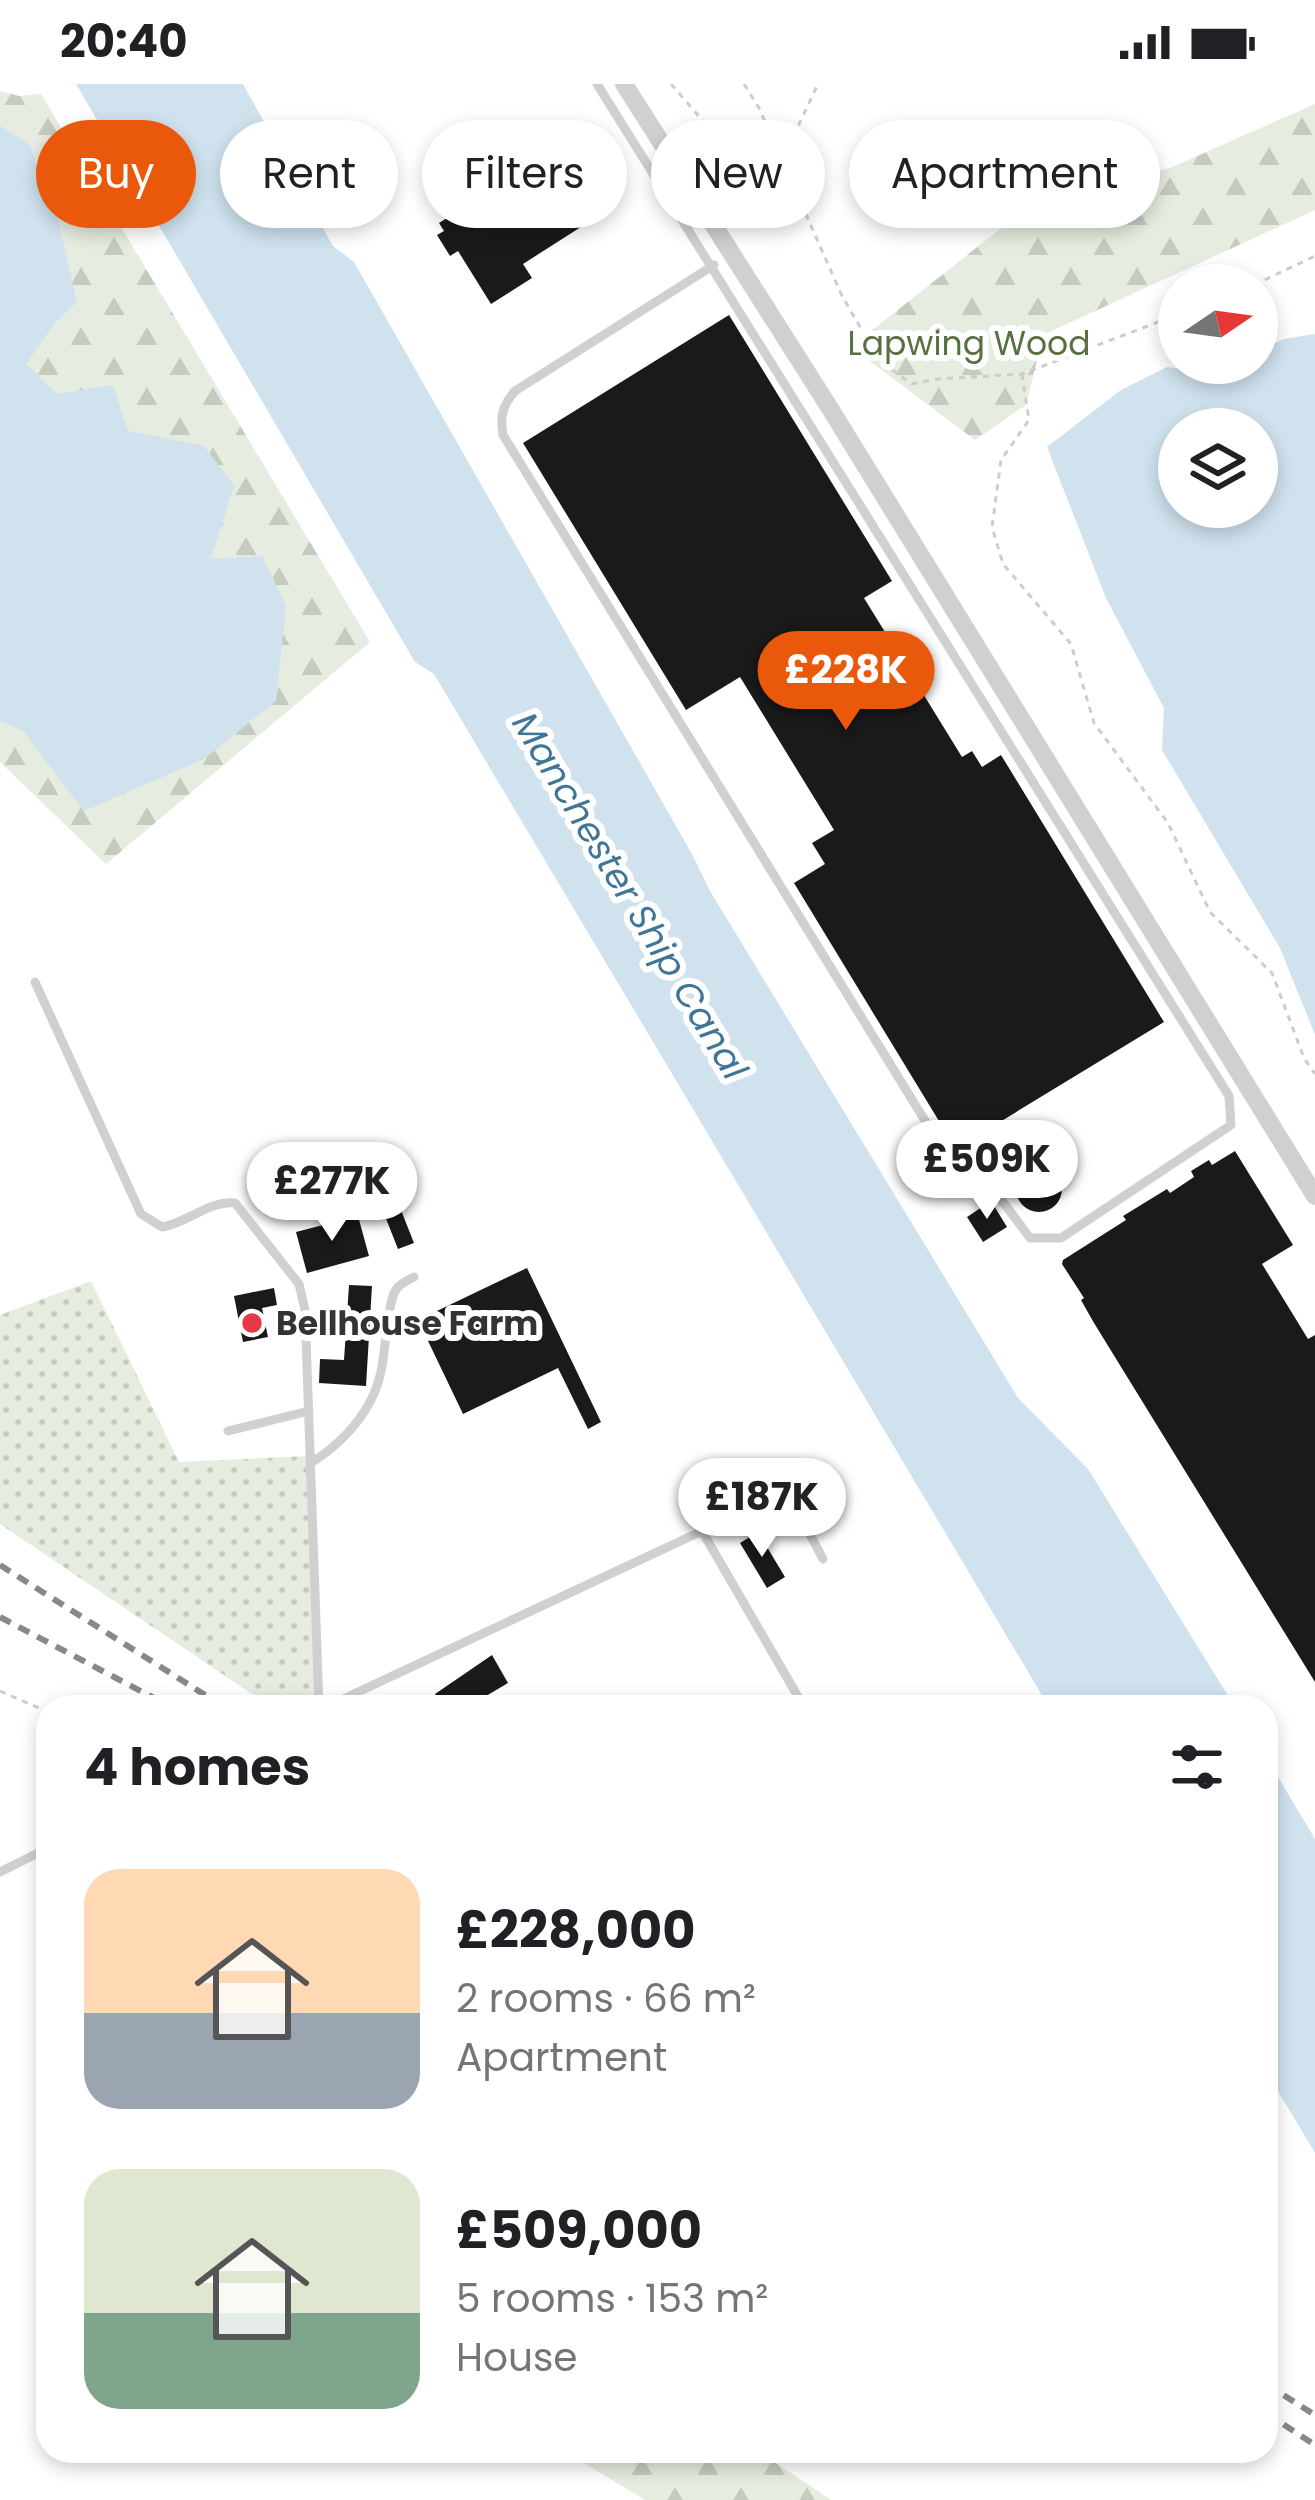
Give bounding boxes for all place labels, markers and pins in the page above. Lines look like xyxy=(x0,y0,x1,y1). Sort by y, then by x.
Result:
pin: £228K xyxy=(762,631,930,733)
pin: £509K xyxy=(903,1120,1071,1222)
pin: £277K xyxy=(248,1142,416,1244)
place label: Bellhouse Farm xyxy=(276,1300,538,1347)
marker: Bellhouse Farm xyxy=(239,1310,265,1336)
pin: £187K xyxy=(678,1458,846,1560)

